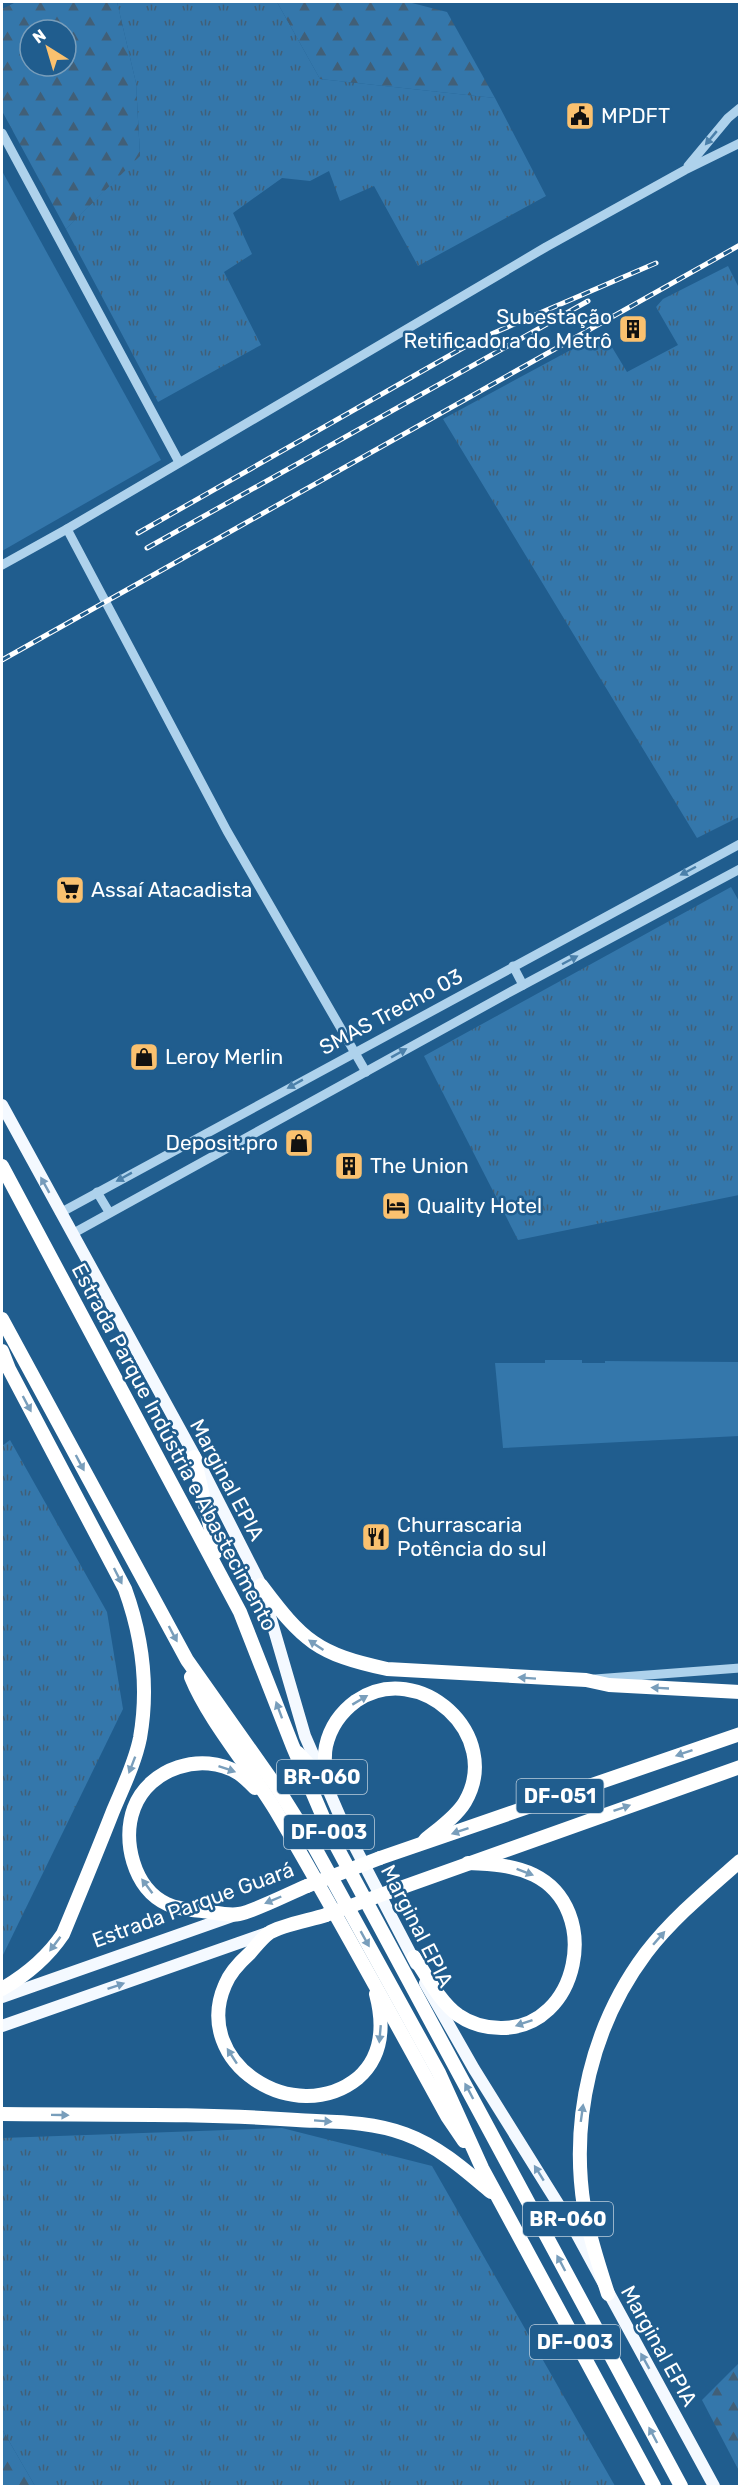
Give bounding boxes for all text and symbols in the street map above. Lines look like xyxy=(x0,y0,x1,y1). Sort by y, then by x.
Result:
north arrow xyxy=(18,18,78,78)
text: N xyxy=(29,25,50,47)
public building icon: MPDFT xyxy=(564,100,596,132)
place label: MPDFT xyxy=(601,103,670,128)
one-way arrow xyxy=(705,130,718,146)
place label: Subestação Retificadora do Metrô xyxy=(403,304,612,353)
building icon: Subestação Retificadora do Metrô xyxy=(617,313,649,345)
one-way arrow xyxy=(679,866,696,876)
supermarket icon: Assaí Atacadista xyxy=(54,874,86,906)
place label: Assaí Atacadista xyxy=(91,877,252,902)
one-way arrow xyxy=(561,955,579,965)
street label: SMAS Trecho 03 xyxy=(315,963,467,1060)
shop icon: Leroy Merlin xyxy=(128,1041,160,1073)
place label: Leroy Merlin xyxy=(165,1044,283,1069)
one-way arrow xyxy=(391,1048,408,1058)
one-way arrow xyxy=(287,1079,303,1090)
shop icon: Deposit.pro xyxy=(283,1127,315,1159)
place label: Deposit.pro xyxy=(166,1130,278,1155)
building icon: The Union xyxy=(333,1150,365,1182)
place label: The Union xyxy=(370,1153,469,1178)
one-way arrow xyxy=(116,1172,132,1183)
one-way arrow xyxy=(40,1176,50,1193)
hotel icon: Quality Hotel xyxy=(380,1190,412,1222)
place label: Quality Hotel xyxy=(417,1193,542,1218)
street label: Estrada Parque Indústria e Abastecimento xyxy=(67,1259,282,1635)
one-way arrow xyxy=(22,1395,32,1412)
street label: Marginal EPIA xyxy=(185,1415,270,1545)
one-way arrow xyxy=(75,1454,85,1471)
place label: Churrascaria Potência do sul xyxy=(397,1512,547,1561)
restaurant icon: Churrascaria Potência do sul xyxy=(360,1521,392,1553)
one-way arrow xyxy=(113,1568,123,1585)
one-way arrow xyxy=(168,1626,178,1643)
one-way arrow xyxy=(308,1640,324,1651)
one-way arrow xyxy=(518,1673,537,1682)
one-way arrow xyxy=(651,1684,670,1693)
one-way arrow xyxy=(351,1694,368,1705)
one-way arrow xyxy=(273,1701,283,1719)
one-way arrow xyxy=(675,1749,693,1758)
one-way arrow xyxy=(127,1757,137,1775)
road number: BR-060 xyxy=(277,1760,367,1794)
one-way arrow xyxy=(218,1765,236,1775)
road number: DF-051 xyxy=(516,1779,604,1813)
one-way arrow xyxy=(613,1803,631,1813)
road number: DF-003 xyxy=(284,1815,374,1849)
one-way arrow xyxy=(451,1826,469,1836)
street label: Estrada Parque Guará xyxy=(89,1856,297,1953)
street label: Marginal EPIA xyxy=(376,1860,459,1991)
one-way arrow xyxy=(516,1867,534,1877)
one-way arrow xyxy=(141,1878,153,1893)
one-way arrow xyxy=(263,1895,281,1905)
one-way arrow xyxy=(360,1931,370,1948)
one-way arrow xyxy=(652,1931,665,1946)
one-way arrow xyxy=(50,1937,62,1952)
one-way arrow xyxy=(107,1980,125,1990)
one-way arrow xyxy=(515,2019,533,2029)
one-way arrow xyxy=(375,2025,385,2044)
one-way arrow xyxy=(227,2048,238,2064)
one-way arrow xyxy=(464,2082,474,2099)
one-way arrow xyxy=(577,2104,587,2123)
one-way arrow xyxy=(50,2110,69,2120)
one-way arrow xyxy=(314,2117,333,2126)
one-way arrow xyxy=(534,2165,545,2181)
road number: BR-060 xyxy=(523,2202,613,2236)
one-way arrow xyxy=(556,2254,566,2271)
street label: Marginal EPIA xyxy=(616,2281,703,2411)
road number: DF-003 xyxy=(530,2325,620,2359)
one-way arrow xyxy=(640,2353,650,2370)
one-way arrow xyxy=(648,2426,658,2443)

